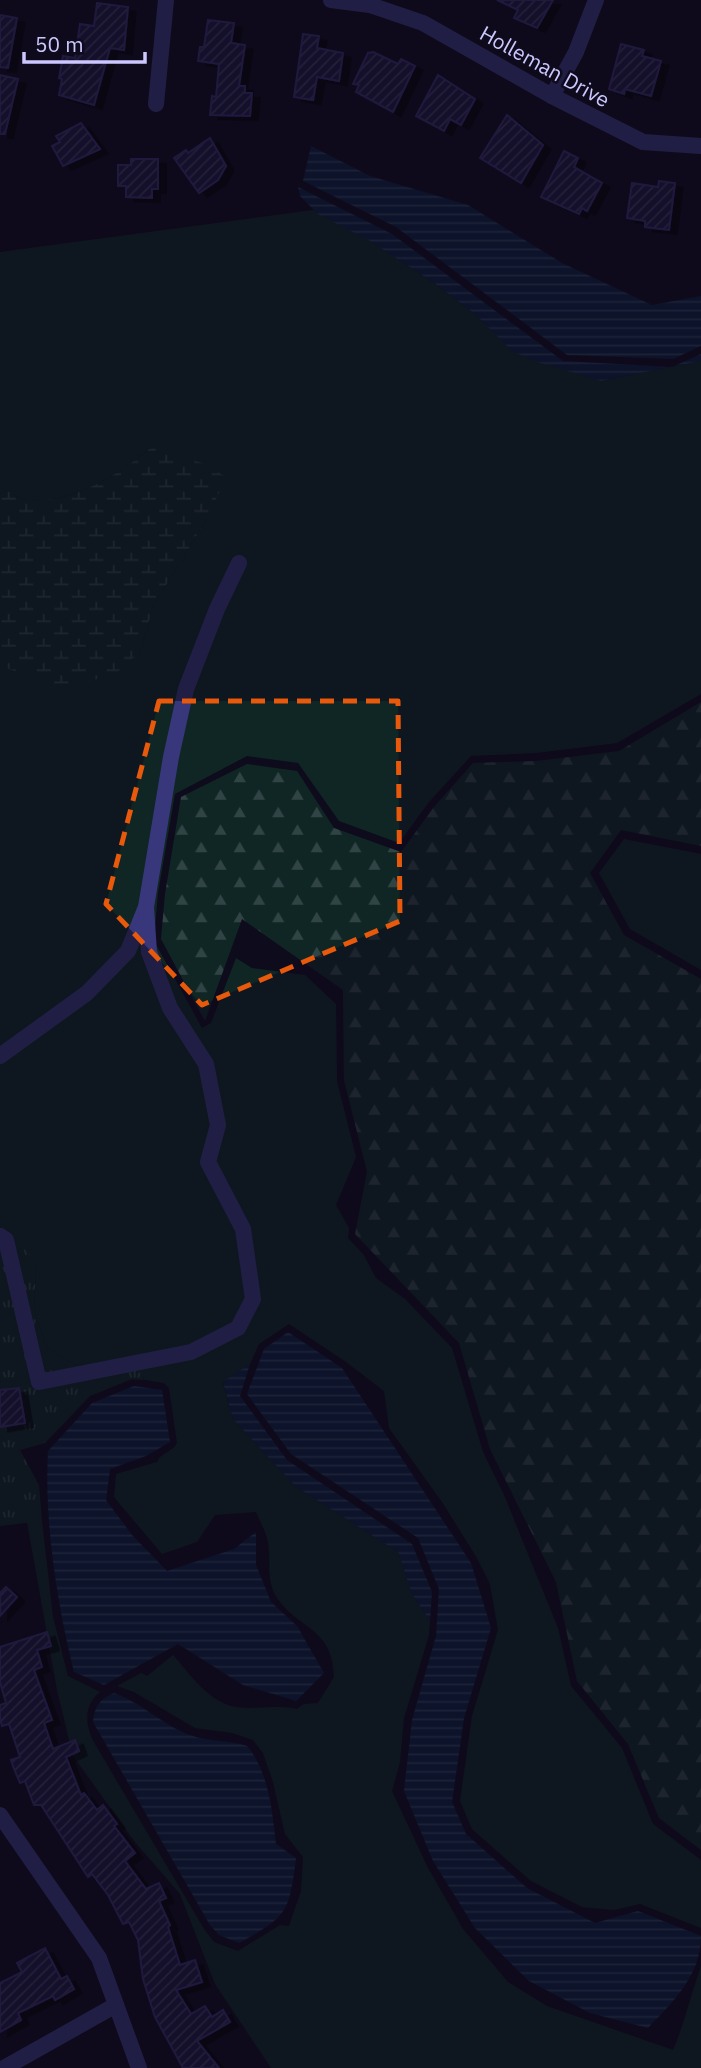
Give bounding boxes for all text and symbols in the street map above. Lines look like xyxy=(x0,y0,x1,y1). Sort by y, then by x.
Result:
street label: Holleman Drive xyxy=(475,19,615,113)
scale bar xyxy=(24,21,145,65)
text: 50 m xyxy=(35,30,84,58)

